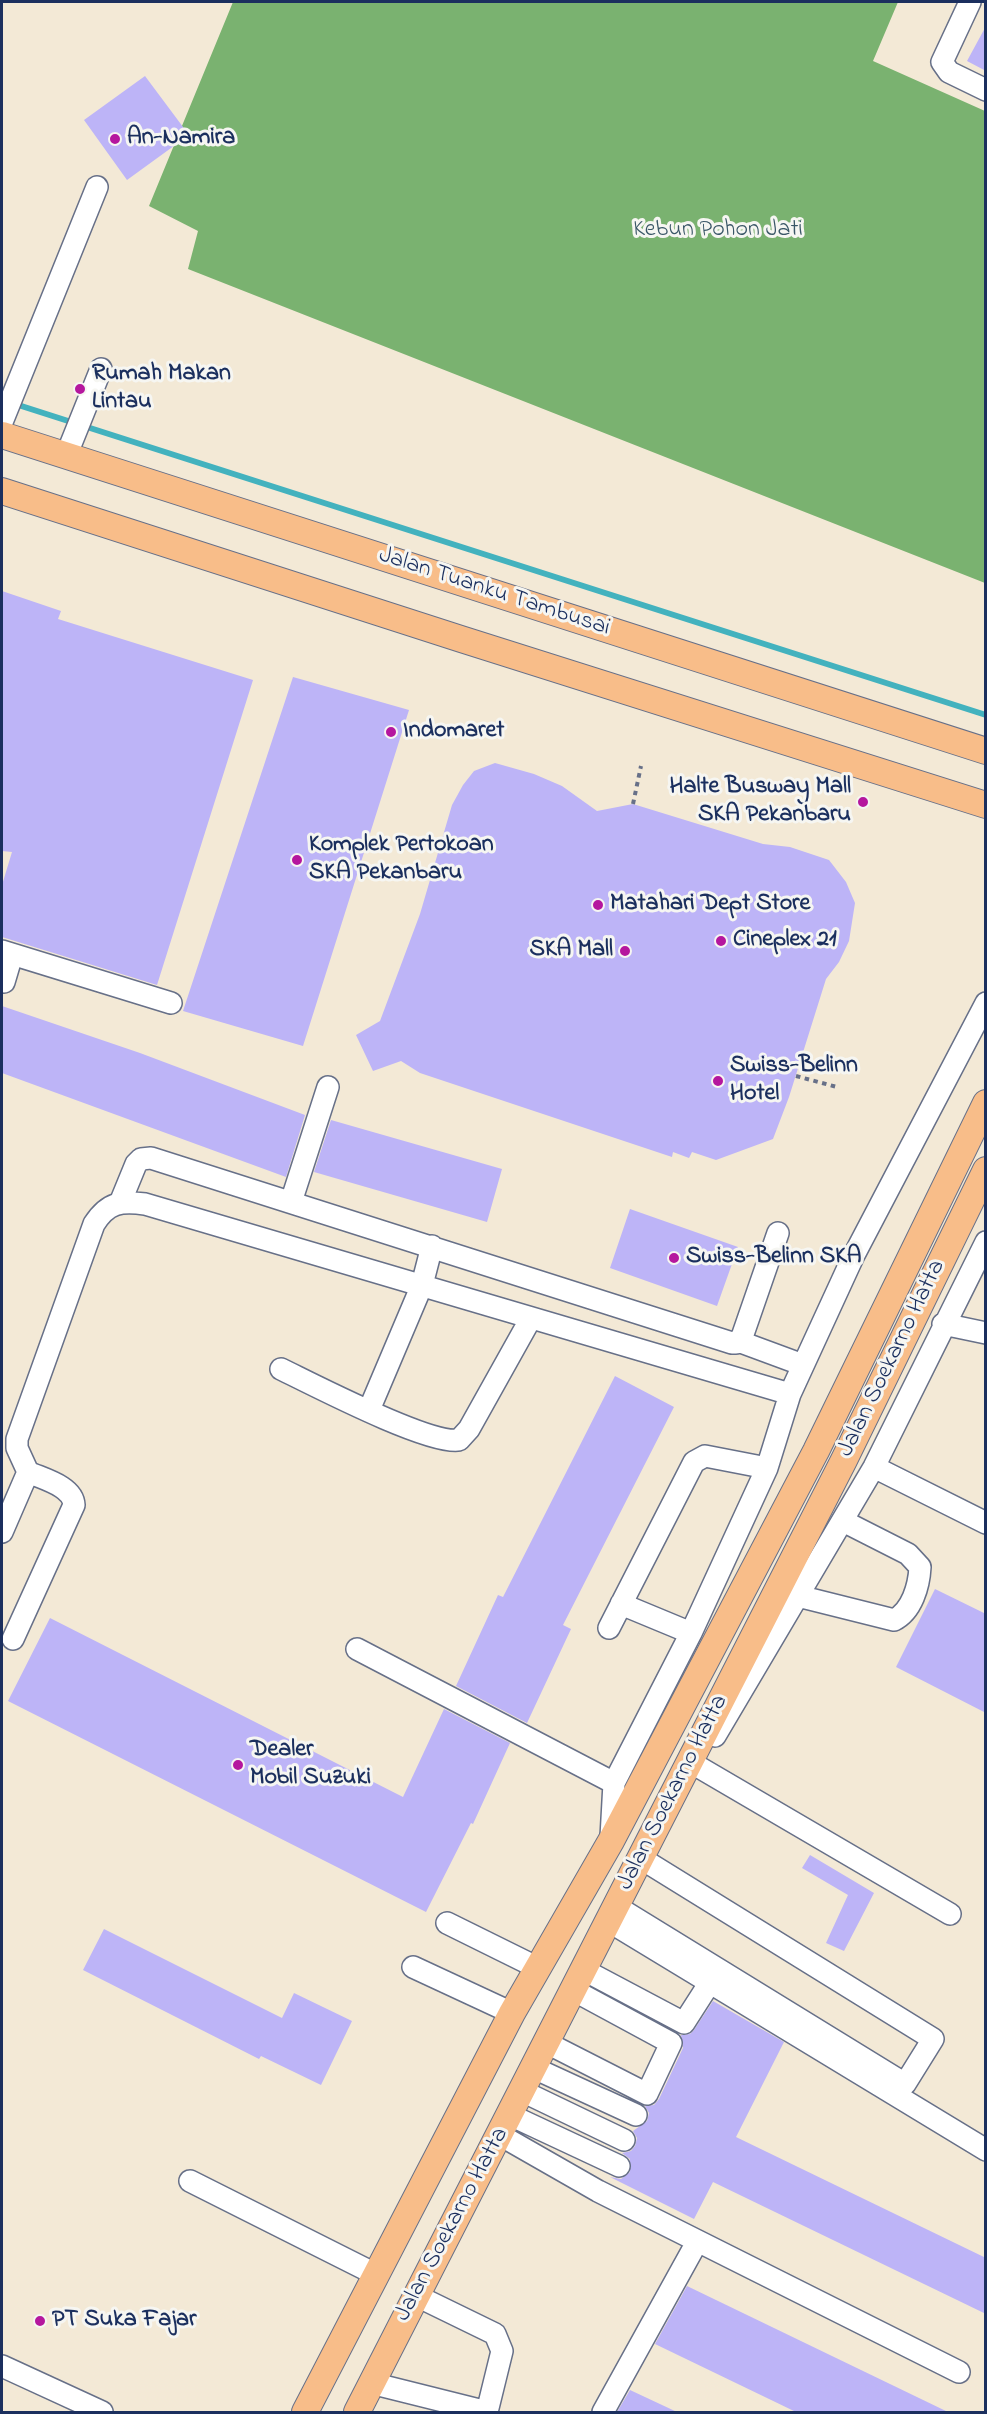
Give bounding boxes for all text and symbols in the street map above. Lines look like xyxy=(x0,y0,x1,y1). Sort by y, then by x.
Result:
place label: An-Namira xyxy=(127,125,235,153)
marker: An-Namira xyxy=(108,132,122,146)
park label: Kebun Pohon Jati xyxy=(633,217,803,245)
place label: Rumah Makan Lintau xyxy=(92,361,231,417)
marker: Rumah Makan Lintau xyxy=(73,382,87,396)
street label: Jalan Tuanku Tambusai xyxy=(375,542,613,644)
place label: Indomaret xyxy=(403,718,504,746)
marker: Indomaret xyxy=(384,725,398,739)
place label: Halte Busway Mall SKA Pekanbaru xyxy=(670,774,851,830)
marker: Halte Busway Mall SKA Pekanbaru xyxy=(856,795,870,809)
place label: Komplek Pertokoan SKA Pekanbaru xyxy=(309,832,494,888)
marker: Komplek Pertokoan SKA Pekanbaru xyxy=(290,853,304,867)
place label: Matahari Dept Store xyxy=(610,891,810,919)
marker: Matahari Dept Store xyxy=(591,898,605,912)
place label: Cineplex 21 xyxy=(733,927,837,955)
marker: Cineplex 21 xyxy=(714,934,728,948)
place label: SKA Mall xyxy=(530,937,613,965)
marker: SKA Mall xyxy=(618,944,632,958)
place label: Swiss-Belinn Hotel xyxy=(730,1053,858,1109)
marker: Swiss-Belinn Hotel xyxy=(711,1074,725,1088)
place label: Swiss-Belinn SKA xyxy=(686,1244,862,1272)
marker: Swiss-Belinn SKA xyxy=(667,1251,681,1265)
street label: Jalan Soekarno Hatta xyxy=(833,1256,953,1462)
street label: Jalan Soekarno Hatta xyxy=(612,1691,736,1895)
place label: Dealer Mobil Suzuki xyxy=(250,1737,371,1793)
marker: Dealer Mobil Suzuki xyxy=(231,1758,245,1772)
street label: Jalan Soekarno Hatta xyxy=(390,2123,516,2327)
place label: PT Suka Fajar xyxy=(52,2307,196,2335)
marker: PT Suka Fajar xyxy=(33,2314,47,2328)

